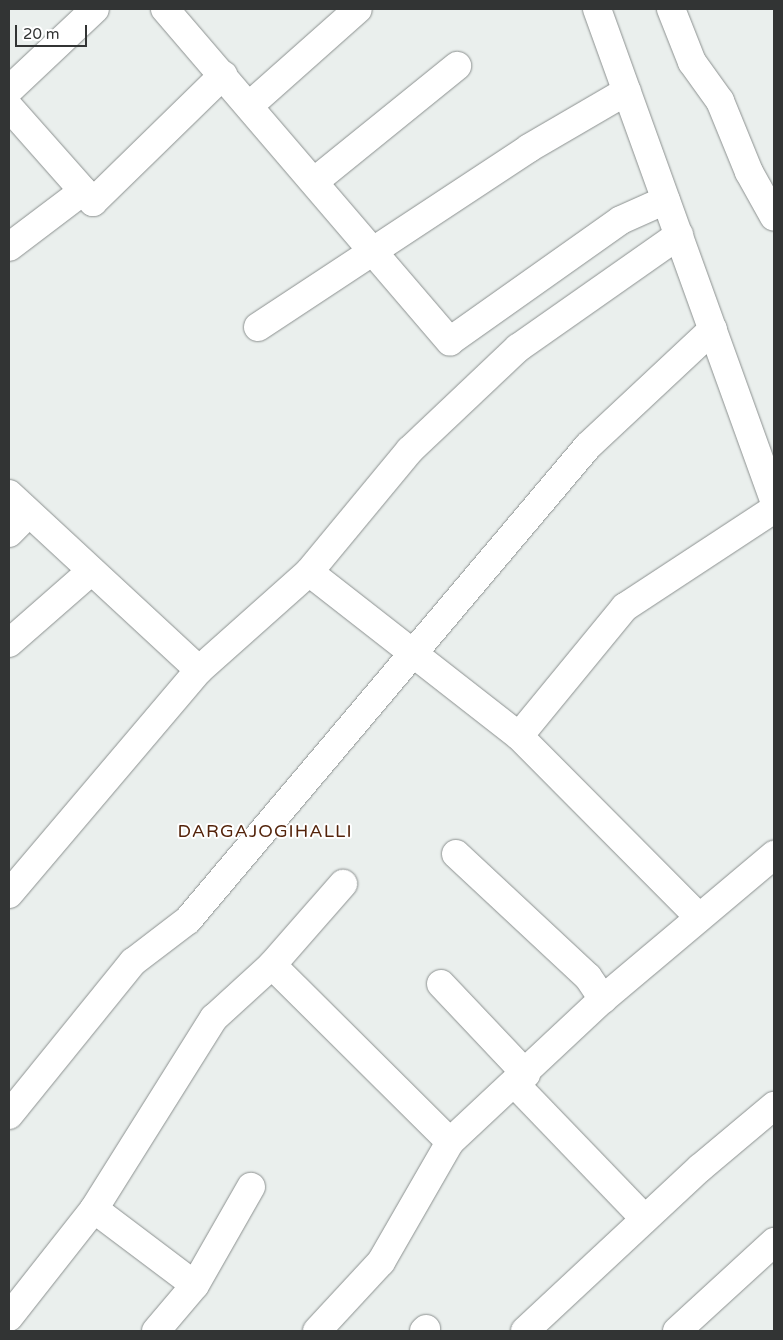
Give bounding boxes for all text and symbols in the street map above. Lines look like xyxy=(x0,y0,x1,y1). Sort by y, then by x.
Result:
scale bar xyxy=(18,15,90,47)
text: 20 m xyxy=(23,25,60,43)
district label: DARGAJOGIHALLI xyxy=(176,820,354,842)

